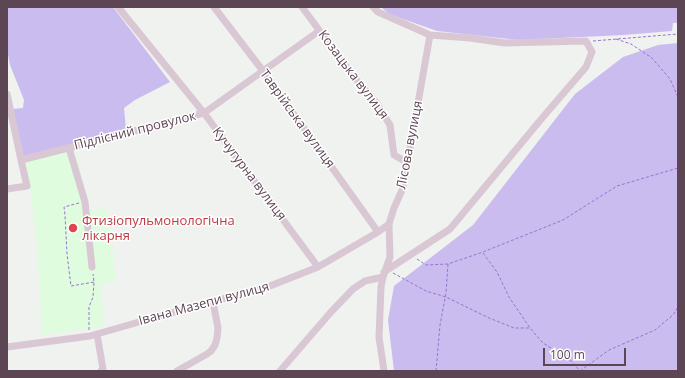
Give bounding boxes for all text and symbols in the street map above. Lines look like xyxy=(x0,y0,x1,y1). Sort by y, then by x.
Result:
street label: Козацька вулиця xyxy=(314,27,392,123)
street label: Таврійська вулиця xyxy=(256,67,338,171)
street label: Лісова вулиця xyxy=(394,100,426,190)
street label: Підлісний провулок xyxy=(72,108,198,154)
street label: Кучугурна вулиця xyxy=(209,124,289,224)
place label: Фтизіопульмонологічна лікарня xyxy=(82,213,235,244)
marker: Фтизіопульмонологічна лікарня xyxy=(67,222,79,234)
street label: Івана Мазепи вулиця xyxy=(137,279,271,329)
scale bar xyxy=(545,340,628,366)
text: 100 m xyxy=(550,346,585,363)

